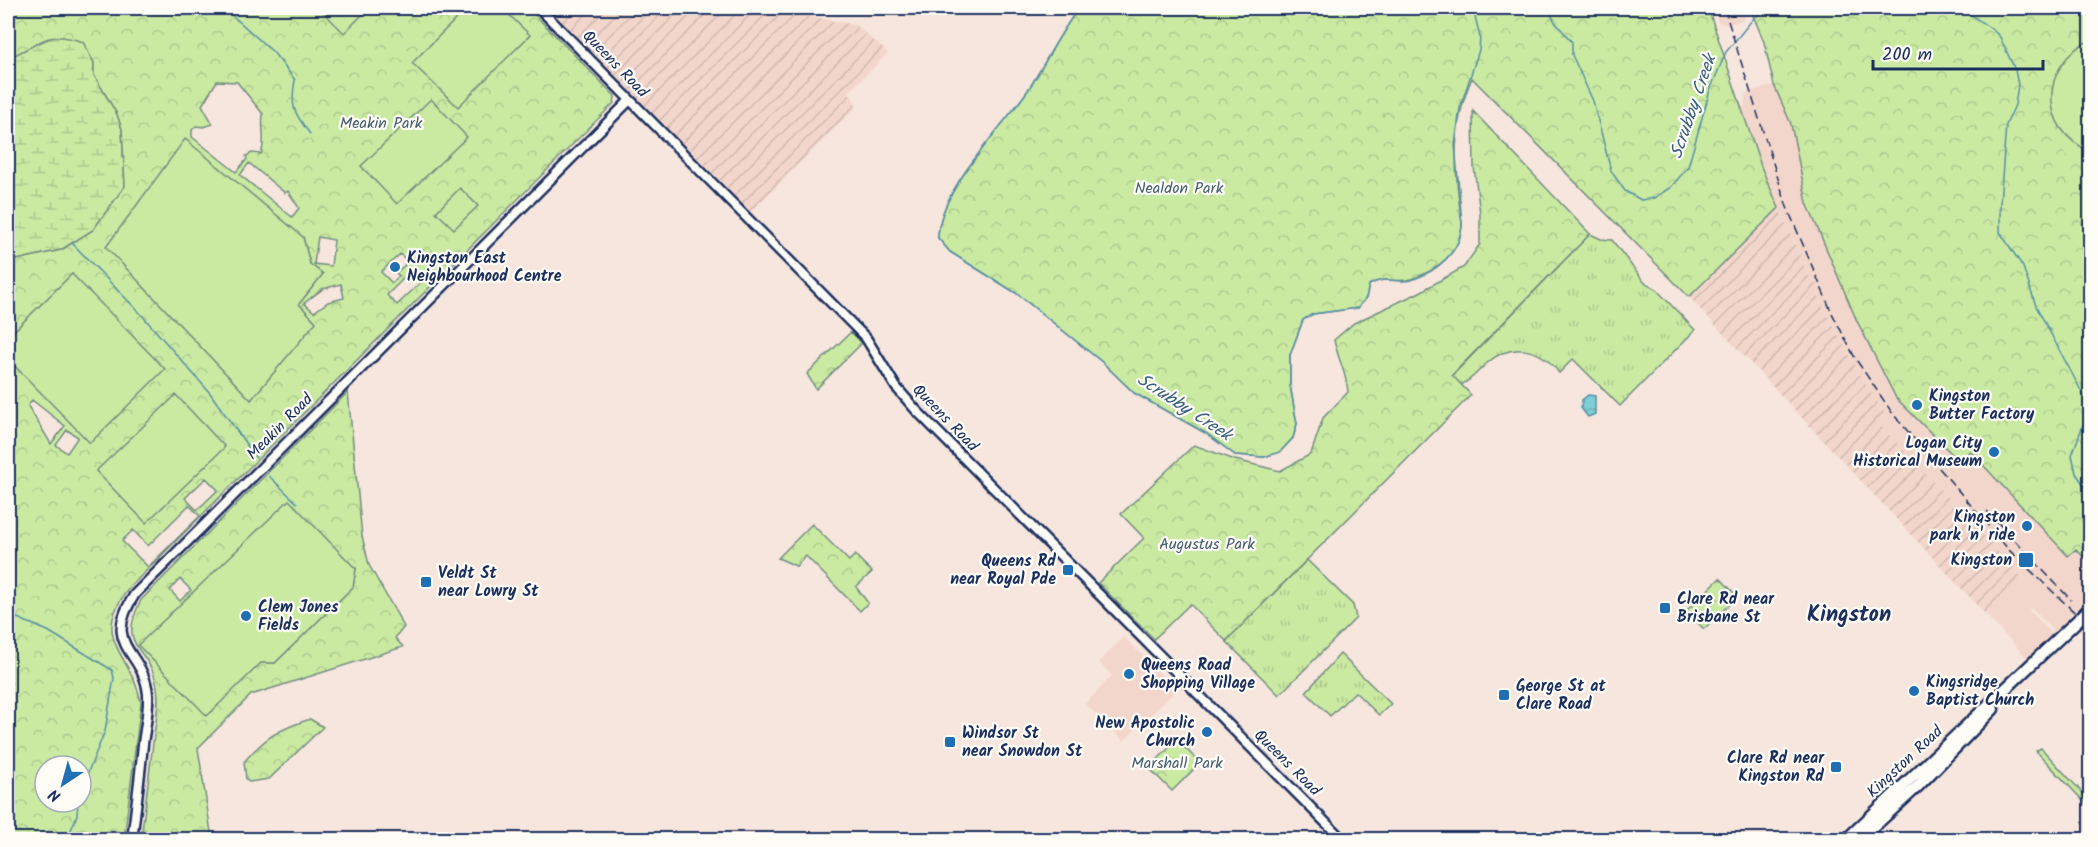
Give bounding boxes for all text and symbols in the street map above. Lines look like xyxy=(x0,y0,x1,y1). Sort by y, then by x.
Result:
street label: Queens Road xyxy=(576,24,655,104)
scale bar xyxy=(1873,33,2042,71)
text: 200 m xyxy=(1882,41,1932,70)
water label: Scrubby Creek xyxy=(1663,49,1726,163)
park label: Meakin Park xyxy=(340,111,423,136)
park label: Nealdon Park xyxy=(1135,176,1224,201)
place label: Kingston East Neighbourhood Centre xyxy=(407,246,562,289)
marker: Kingston East Neighbourhood Centre xyxy=(388,260,402,274)
water label: Scrubby Creek xyxy=(1131,366,1239,451)
street label: Queens Road xyxy=(906,378,985,458)
place label: Kingston Butter Factory xyxy=(1929,384,2035,427)
street label: Meakin Road xyxy=(241,387,320,466)
marker: Kingston Butter Factory xyxy=(1910,398,1924,412)
place label: Logan City Historical Museum xyxy=(1853,431,1983,474)
marker: Logan City Historical Museum xyxy=(1987,445,2001,459)
place label: Kingston park 'n' ride xyxy=(1929,505,2015,548)
marker: Kingston park 'n' ride xyxy=(2020,519,2034,533)
park label: Augustus Park xyxy=(1159,532,1255,557)
place label: Kingston xyxy=(1951,548,2012,573)
place label: Queens Rd near Royal Pde xyxy=(950,549,1056,592)
marker: Kingston xyxy=(2017,551,2035,569)
place label: Veldt St near Lowry St xyxy=(438,561,539,604)
marker: Queens Rd near Royal Pde xyxy=(1061,563,1075,577)
marker: Veldt St near Lowry St xyxy=(419,575,433,589)
place label: Clare Rd near Brisbane St xyxy=(1677,587,1775,630)
place label: Clem Jones Fields xyxy=(258,595,339,638)
district label: Kingston xyxy=(1807,598,1891,633)
marker: Clare Rd near Brisbane St xyxy=(1658,601,1672,615)
marker: Clem Jones Fields xyxy=(239,609,253,623)
place label: Queens Road Shopping Village xyxy=(1141,653,1255,696)
marker: Queens Road Shopping Village xyxy=(1122,667,1136,681)
place label: Kingsridge Baptist Church xyxy=(1926,670,2034,713)
place label: George St at Clare Road xyxy=(1516,674,1606,717)
marker: Kingsridge Baptist Church xyxy=(1907,684,1921,698)
marker: George St at Clare Road xyxy=(1497,688,1511,702)
place label: New Apostolic Church xyxy=(1095,711,1195,754)
street label: Kingston Road xyxy=(1861,719,1950,804)
place label: Windsor St near Snowdon St xyxy=(962,721,1083,764)
street label: Queens Road xyxy=(1248,724,1327,803)
marker: New Apostolic Church xyxy=(1200,725,1214,739)
marker: Windsor St near Snowdon St xyxy=(943,735,957,749)
place label: Clare Rd near Kingston Rd xyxy=(1727,746,1825,789)
park label: Marshall Park xyxy=(1131,751,1223,776)
north arrow xyxy=(33,754,93,814)
marker: Clare Rd near Kingston Rd xyxy=(1829,760,1843,774)
text: N xyxy=(44,782,67,808)

